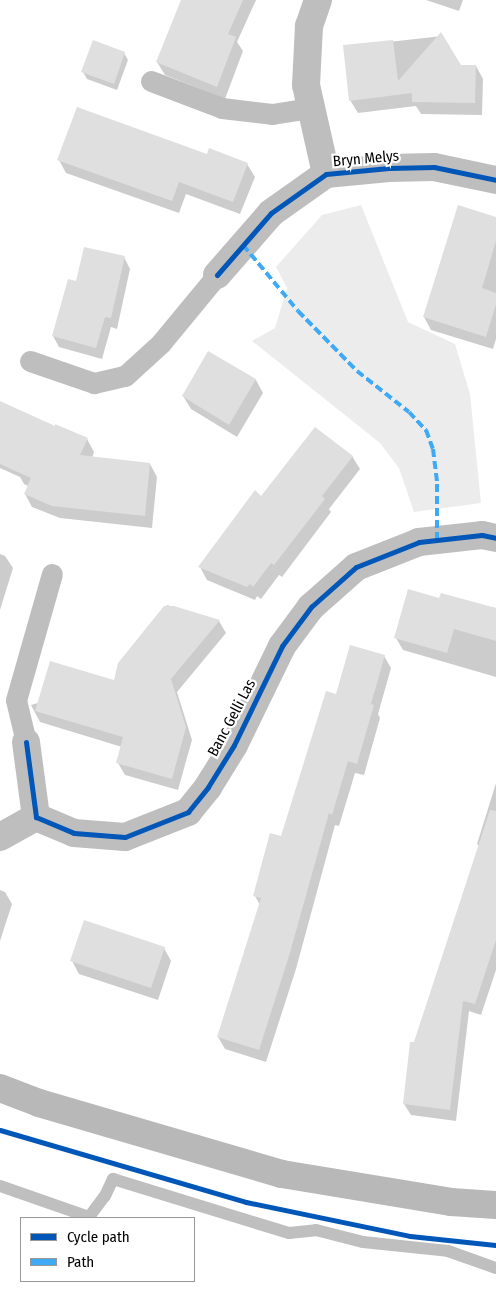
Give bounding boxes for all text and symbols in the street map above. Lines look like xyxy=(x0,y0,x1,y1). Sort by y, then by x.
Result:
street label: Bryn Melys xyxy=(332,147,400,171)
street label: Banc Gelli Las xyxy=(204,676,260,760)
legend xyxy=(20,1217,195,1282)
text: Cycle path xyxy=(67,1228,130,1246)
text: Path xyxy=(67,1253,94,1271)

